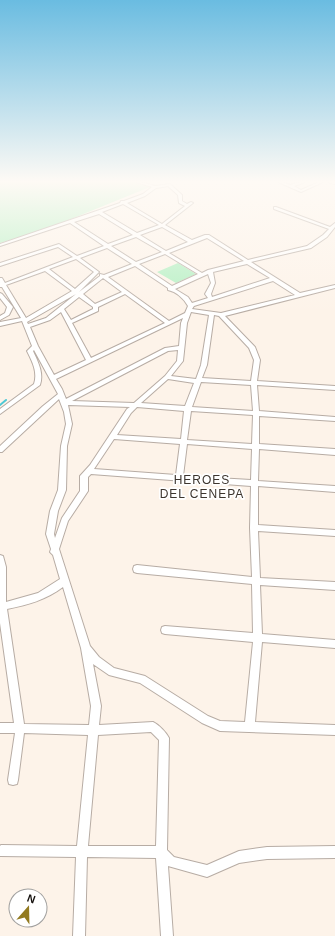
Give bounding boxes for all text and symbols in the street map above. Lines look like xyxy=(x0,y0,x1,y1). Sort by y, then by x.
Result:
district label: HEROES DEL CENEPA xyxy=(160,473,244,501)
north arrow xyxy=(8,888,48,928)
text: N xyxy=(26,892,37,906)

